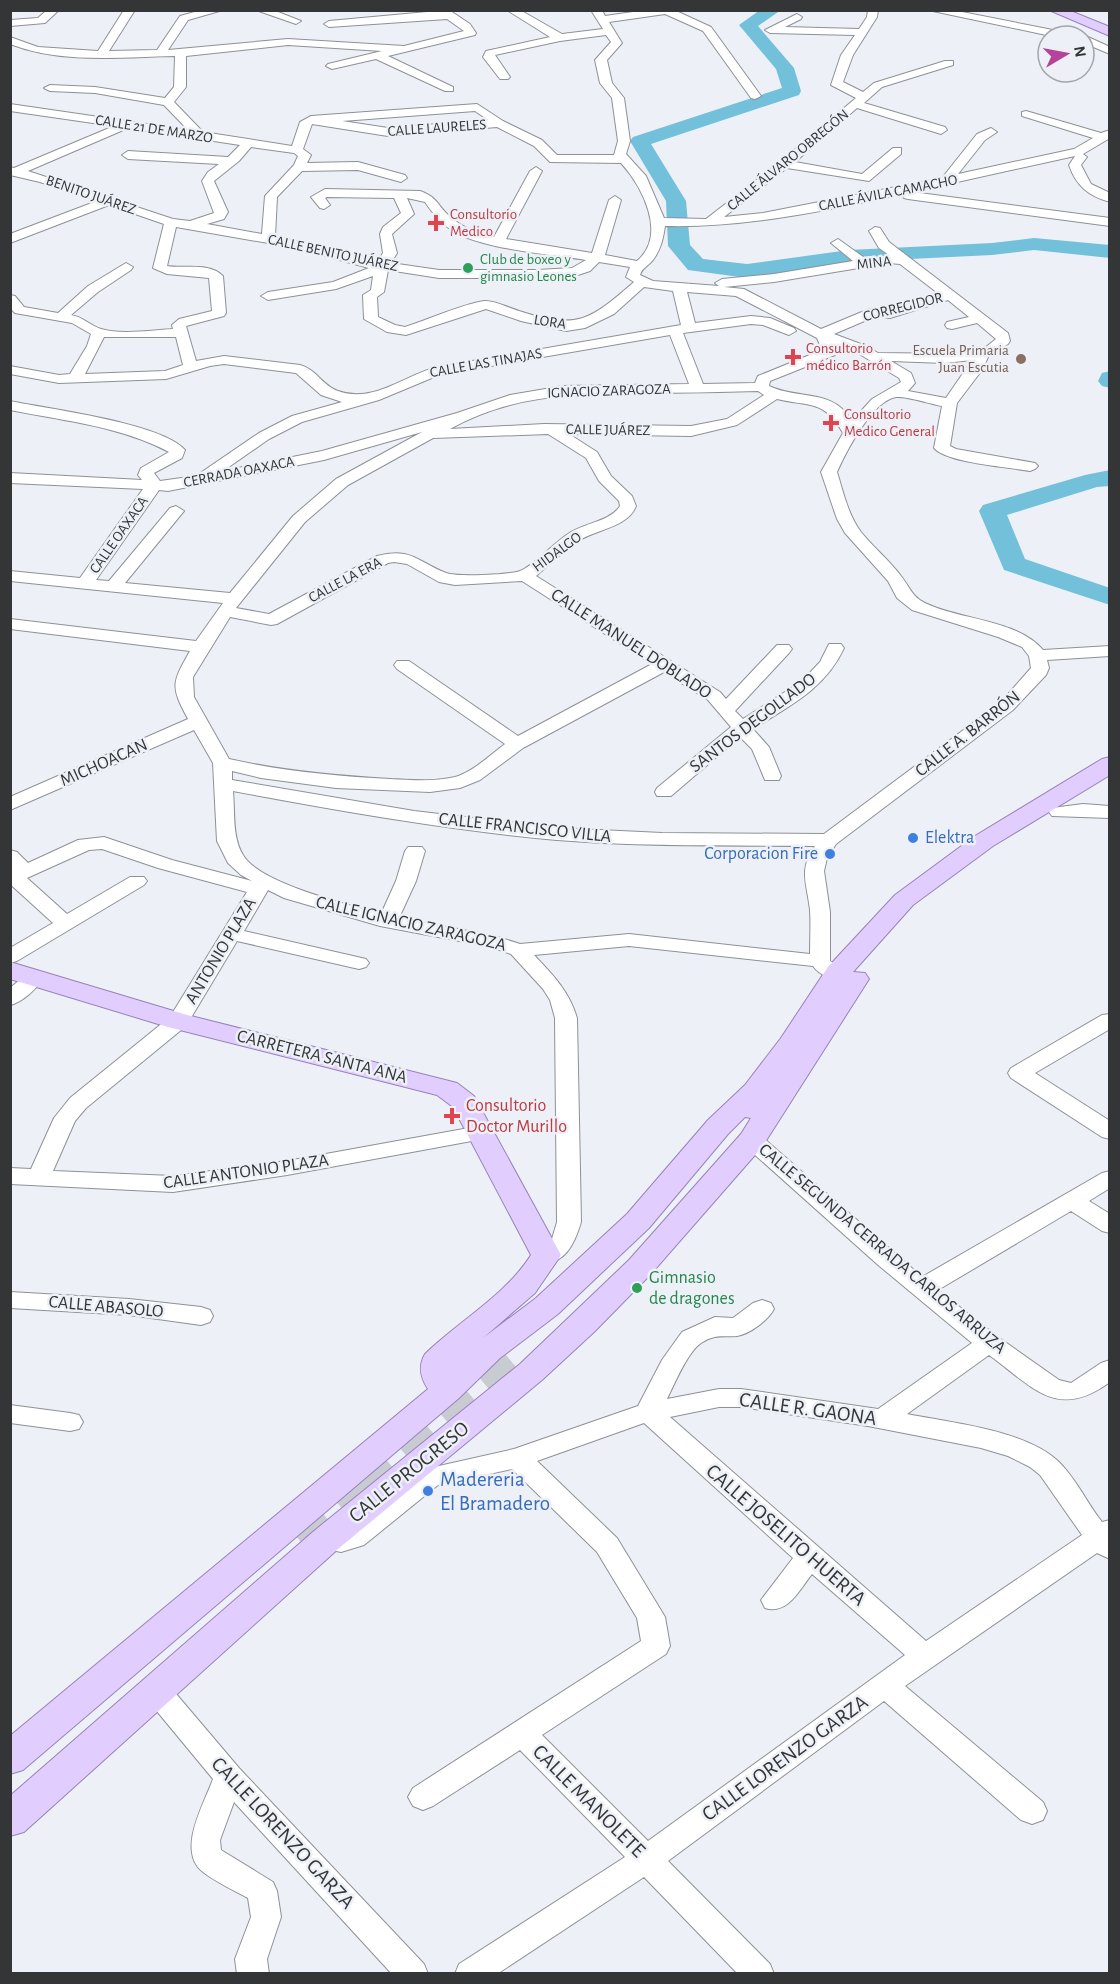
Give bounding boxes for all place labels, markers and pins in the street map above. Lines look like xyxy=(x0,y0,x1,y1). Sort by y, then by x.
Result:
place label: Consultorio Medico xyxy=(450,207,517,239)
marker: Consultorio Medico xyxy=(427,214,445,232)
place label: Club de boxeo y gimnasio Leones xyxy=(480,252,577,284)
marker: Club de boxeo y gimnasio Leones xyxy=(461,261,475,275)
place label: Consultorio médico Barrón xyxy=(806,341,891,373)
place label: Escuela Primaria Juan Escutia xyxy=(913,343,1009,375)
marker: Consultorio médico Barrón xyxy=(784,348,802,366)
marker: Escuela Primaria Juan Escutia xyxy=(1014,352,1028,366)
place label: Consultorio Medico General xyxy=(844,407,935,439)
marker: Consultorio Medico General xyxy=(822,414,840,432)
place label: Elektra xyxy=(925,829,974,847)
marker: Elektra xyxy=(906,831,920,845)
place label: Corporacion Fire xyxy=(704,845,818,863)
marker: Corporacion Fire xyxy=(823,847,837,861)
place label: Consultorio Doctor Murillo xyxy=(466,1097,567,1136)
marker: Consultorio Doctor Murillo xyxy=(443,1107,461,1125)
place label: Gimnasio de dragones xyxy=(649,1269,735,1308)
marker: Gimnasio de dragones xyxy=(630,1281,644,1295)
place label: Madereria El Bramadero xyxy=(440,1469,550,1514)
marker: Madereria El Bramadero xyxy=(421,1484,435,1498)

